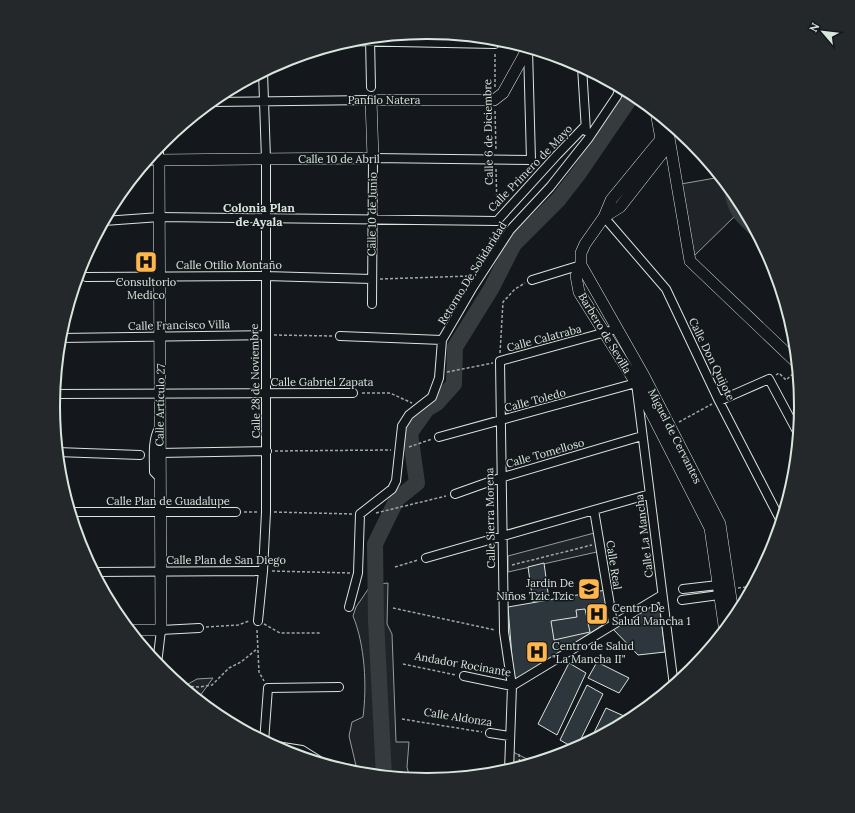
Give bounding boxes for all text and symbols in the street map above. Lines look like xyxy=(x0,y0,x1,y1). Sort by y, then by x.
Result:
north arrow xyxy=(803,12,843,52)
text: N xyxy=(806,20,823,34)
street label: Calle 6 de Diciembre xyxy=(480,79,496,185)
street label: Panfilo Natera xyxy=(348,93,421,107)
street label: Calle Primero de Mayo xyxy=(485,121,575,215)
street label: Calle 10 de Abril xyxy=(298,152,380,166)
street label: Calle 10 de Junio xyxy=(364,172,380,256)
district label: Colonia Plan de Ayala xyxy=(223,200,295,229)
street label: Retorno De Solidaridad xyxy=(435,219,510,327)
hospital icon: Consultorio Medico xyxy=(133,249,159,275)
street label: Calle Otilio Montaño xyxy=(176,258,282,272)
place label: Consultorio Medico xyxy=(116,275,176,302)
street label: Barbero de Sevilla xyxy=(575,290,635,376)
street label: Calle Don Quijote xyxy=(686,315,738,403)
street label: Calle Francisco Villa xyxy=(128,317,230,333)
street label: Calle Calatraba xyxy=(505,321,583,355)
street label: Calle 28 de Noviembre xyxy=(247,323,263,438)
street label: Calle Artículo 27 xyxy=(152,363,168,447)
street label: Calle Gabriel Zapata xyxy=(271,375,374,389)
street label: Calle Toledo xyxy=(503,385,567,415)
street label: Miguel de Cervantes xyxy=(645,386,705,486)
street label: Calle Tomelloso xyxy=(504,435,586,471)
street label: Calle Sierra Morena xyxy=(482,467,498,569)
street label: Calle La Mancha xyxy=(632,493,656,579)
street label: Calle Plan de Guadalupe xyxy=(106,494,230,508)
street label: Calle Real xyxy=(603,539,625,591)
street label: Calle Plan de San Diego xyxy=(166,553,286,567)
place label: Jardin De Niños Tzic Tzic xyxy=(496,576,574,603)
school or university icon: Jardin De Niños Tzic Tzic xyxy=(576,576,602,602)
hospital icon: Centro De Salud Mancha 1 xyxy=(584,601,610,627)
place label: Centro De Salud Mancha 1 xyxy=(612,601,690,628)
hospital icon: Centro de Salud "La Mancha II" xyxy=(524,639,550,665)
place label: Centro de Salud "La Mancha II" xyxy=(552,639,634,666)
street label: Andador Rocinante xyxy=(413,648,512,679)
street label: Calle Aldonza xyxy=(423,705,494,729)

